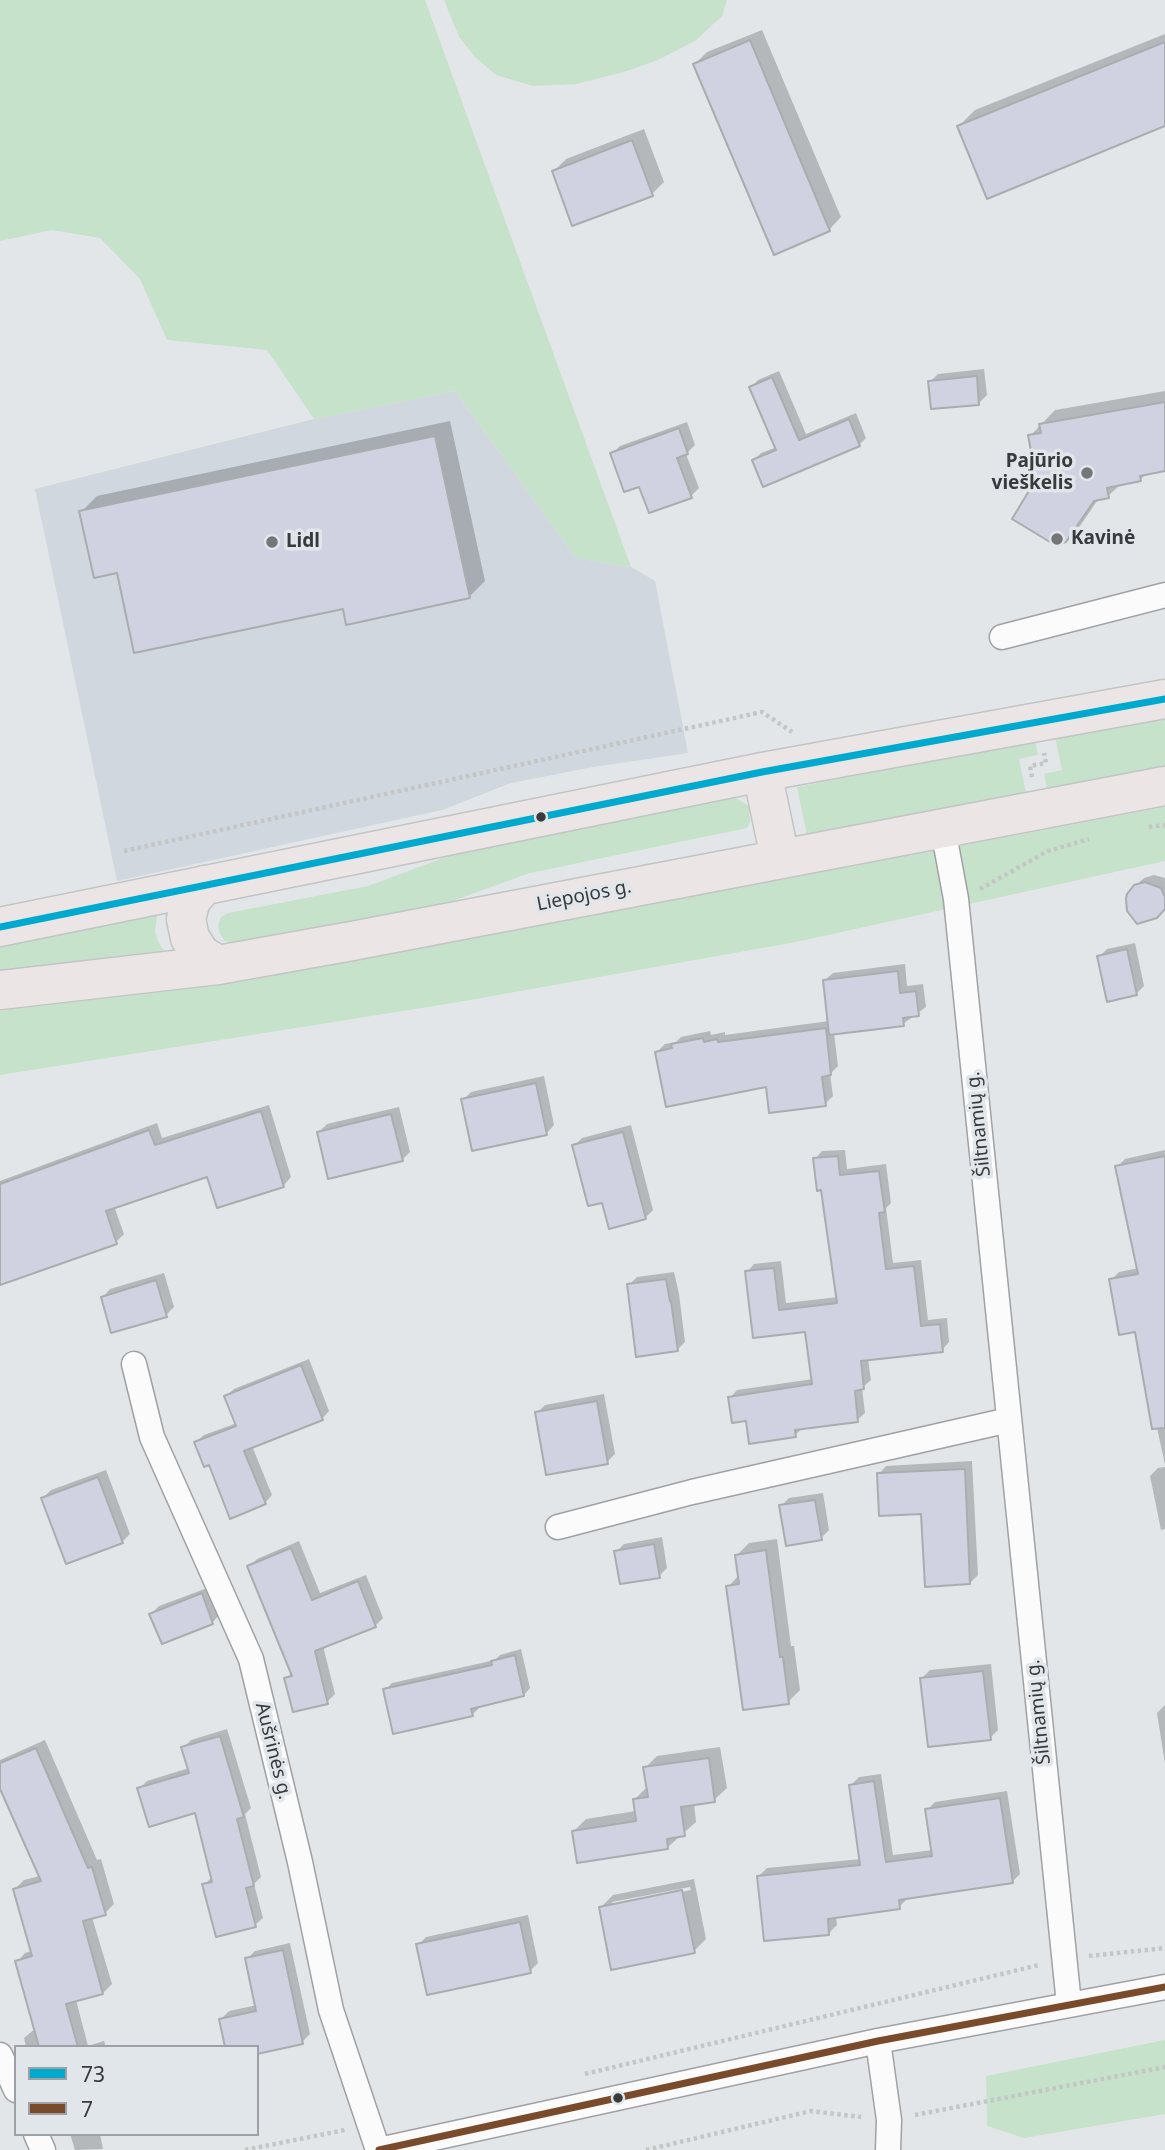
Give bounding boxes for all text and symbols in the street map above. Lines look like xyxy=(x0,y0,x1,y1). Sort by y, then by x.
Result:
place label: Pajūrio vieškelis xyxy=(992,451,1073,495)
marker: Pajūrio vieškelis xyxy=(1079,465,1095,481)
place label: Kavinė xyxy=(1071,528,1135,550)
place label: Lidl xyxy=(286,531,320,553)
marker: Kavinė xyxy=(1049,531,1065,547)
marker: Lidl xyxy=(264,534,280,550)
unlabelled marker xyxy=(534,810,548,824)
street label: Liepojos g. xyxy=(535,876,633,916)
street label: Šiltnamių g. xyxy=(962,1070,996,1178)
street label: Šiltnamių g. xyxy=(1022,1658,1056,1766)
street label: Aušrinės g. xyxy=(250,1700,296,1802)
legend xyxy=(14,2045,259,2136)
text: 73 xyxy=(81,2060,105,2088)
unlabelled marker xyxy=(611,2091,625,2105)
text: 7 xyxy=(81,2095,93,2123)

